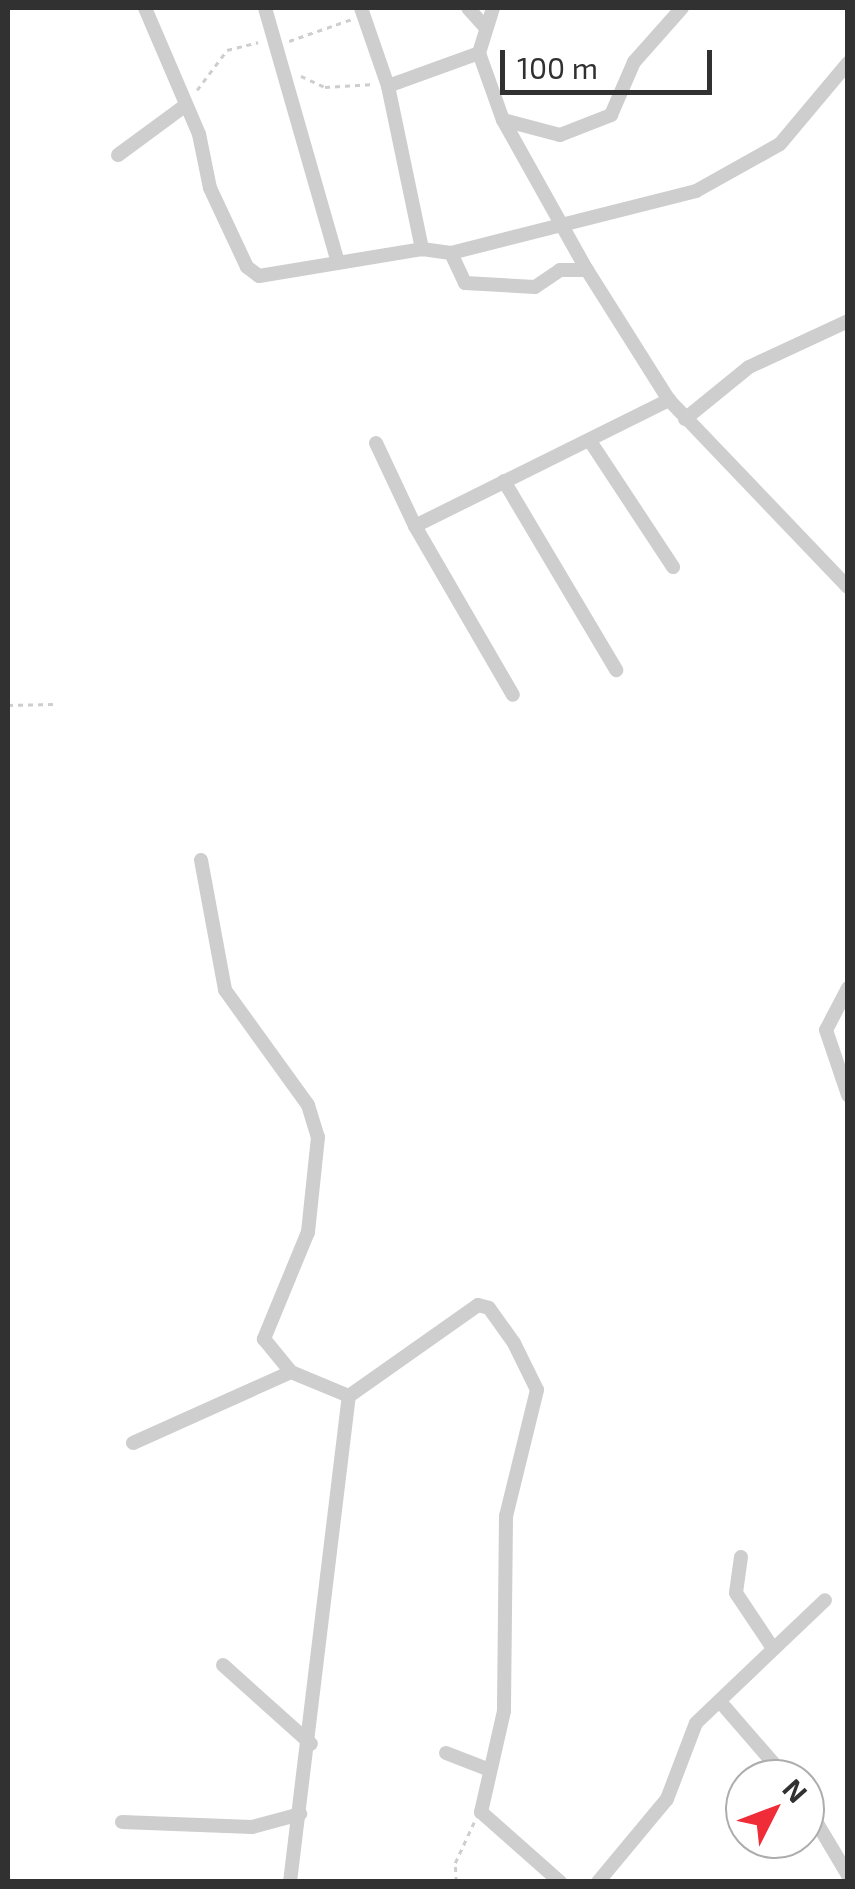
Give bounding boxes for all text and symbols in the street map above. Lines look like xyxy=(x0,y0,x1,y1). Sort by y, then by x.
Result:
scale bar xyxy=(505,30,718,92)
text: 100 m xyxy=(517,49,598,85)
north arrow xyxy=(725,1759,825,1859)
text: N xyxy=(776,1771,815,1809)

